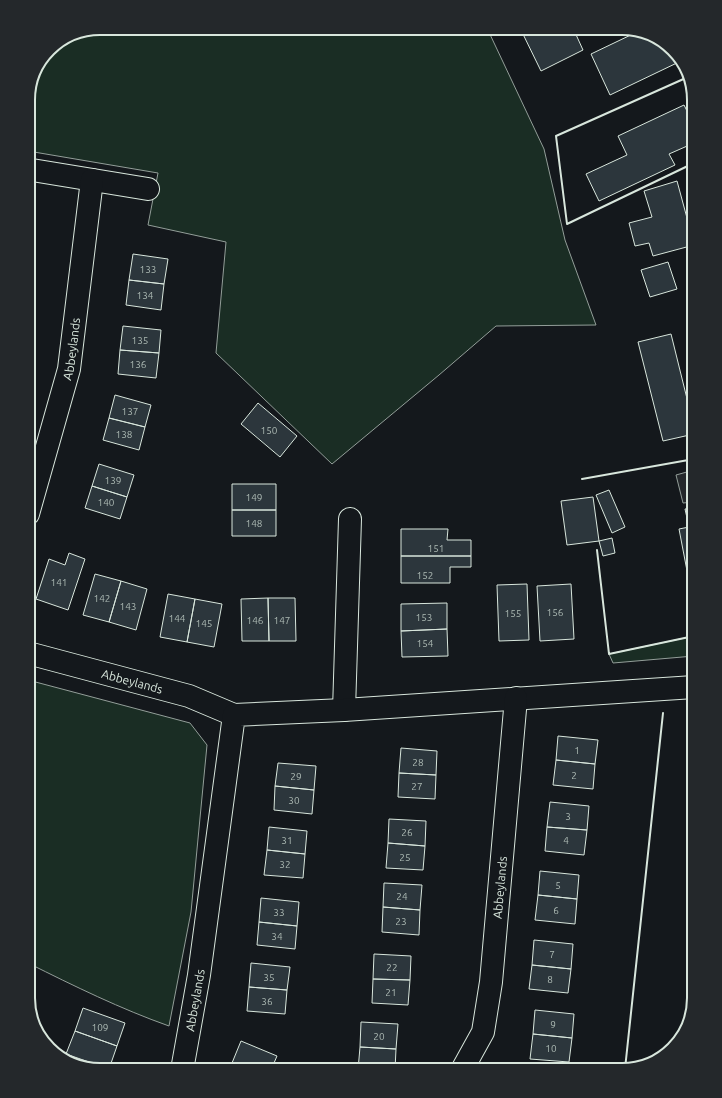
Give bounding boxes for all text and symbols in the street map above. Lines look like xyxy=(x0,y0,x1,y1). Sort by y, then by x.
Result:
house number: 133 xyxy=(140,264,156,275)
house number: 134 xyxy=(137,290,154,301)
street label: Abbeylands xyxy=(60,317,82,381)
house number: 135 xyxy=(132,335,148,346)
house number: 136 xyxy=(130,359,147,370)
house number: 137 xyxy=(122,406,138,417)
house number: 150 xyxy=(261,425,278,436)
house number: 138 xyxy=(116,429,133,440)
house number: 139 xyxy=(105,475,121,486)
house number: 149 xyxy=(246,492,262,503)
house number: 140 xyxy=(98,497,115,508)
house number: 148 xyxy=(246,518,263,529)
house number: 151 xyxy=(428,543,444,554)
house number: 152 xyxy=(417,570,433,581)
house number: 141 xyxy=(51,577,67,588)
house number: 142 xyxy=(94,593,110,604)
house number: 143 xyxy=(120,601,136,612)
house number: 156 xyxy=(547,607,564,618)
house number: 155 xyxy=(505,608,521,619)
house number: 153 xyxy=(416,612,432,623)
house number: 144 xyxy=(169,613,186,624)
house number: 146 xyxy=(247,615,264,626)
house number: 147 xyxy=(274,615,290,626)
house number: 145 xyxy=(196,618,212,629)
house number: 154 xyxy=(417,638,434,649)
street label: Abbeylands xyxy=(100,666,164,695)
house number: 1 xyxy=(574,745,580,756)
house number: 28 xyxy=(412,757,424,768)
house number: 2 xyxy=(571,770,577,781)
house number: 29 xyxy=(290,771,302,782)
house number: 27 xyxy=(411,781,423,792)
house number: 30 xyxy=(288,795,300,806)
house number: 3 xyxy=(565,811,571,822)
house number: 26 xyxy=(401,827,413,838)
house number: 31 xyxy=(281,835,293,846)
house number: 4 xyxy=(563,835,569,846)
house number: 25 xyxy=(399,852,411,863)
street label: Abbeylands xyxy=(490,856,509,919)
house number: 32 xyxy=(279,859,291,870)
house number: 5 xyxy=(555,880,561,891)
house number: 24 xyxy=(396,891,408,902)
house number: 6 xyxy=(553,905,559,916)
house number: 33 xyxy=(273,907,285,918)
house number: 23 xyxy=(395,916,407,927)
house number: 34 xyxy=(271,931,283,942)
house number: 7 xyxy=(549,949,555,960)
house number: 22 xyxy=(386,962,398,973)
street label: Abbeylands xyxy=(183,968,206,1032)
house number: 35 xyxy=(263,972,275,983)
house number: 8 xyxy=(547,974,553,985)
house number: 21 xyxy=(385,987,397,998)
house number: 36 xyxy=(261,996,273,1007)
house number: 9 xyxy=(550,1019,556,1030)
house number: 109 xyxy=(92,1022,108,1033)
house number: 20 xyxy=(373,1031,385,1042)
house number: 10 xyxy=(545,1043,557,1054)

